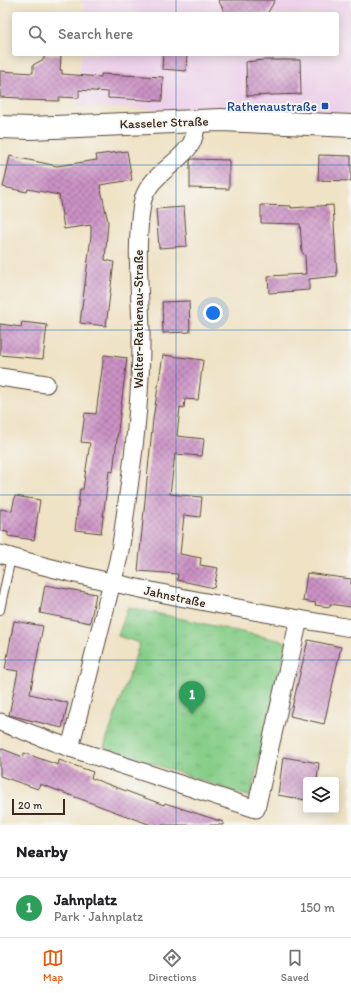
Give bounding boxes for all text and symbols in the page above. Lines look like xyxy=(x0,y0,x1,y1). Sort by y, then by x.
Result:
search box xyxy=(12,12,339,56)
icon: search xyxy=(26,23,48,45)
text: Search here xyxy=(58,25,133,43)
place label: Rathenaustraße xyxy=(227,99,317,114)
marker: Rathenaustraße xyxy=(320,101,330,111)
street label: Kasseler Straße xyxy=(119,113,209,132)
street label: Walter-Rathenau-Straße xyxy=(131,249,146,389)
your location xyxy=(203,303,223,323)
street label: Jahnstraße xyxy=(143,583,207,610)
pin: 1 xyxy=(179,681,205,714)
map controls xyxy=(303,777,339,813)
button: layers xyxy=(303,777,339,813)
scale bar xyxy=(12,797,65,816)
text: 20 m xyxy=(18,799,42,812)
text: Nearby xyxy=(16,841,68,861)
text: Jahnplatz xyxy=(54,891,117,909)
text: 1 xyxy=(26,900,32,915)
text: 150 m xyxy=(300,900,335,915)
text: Park · Jahnplatz xyxy=(54,909,143,924)
tab: Map xyxy=(42,947,64,984)
tab: Directions xyxy=(148,947,197,984)
tab: Saved xyxy=(281,947,309,984)

